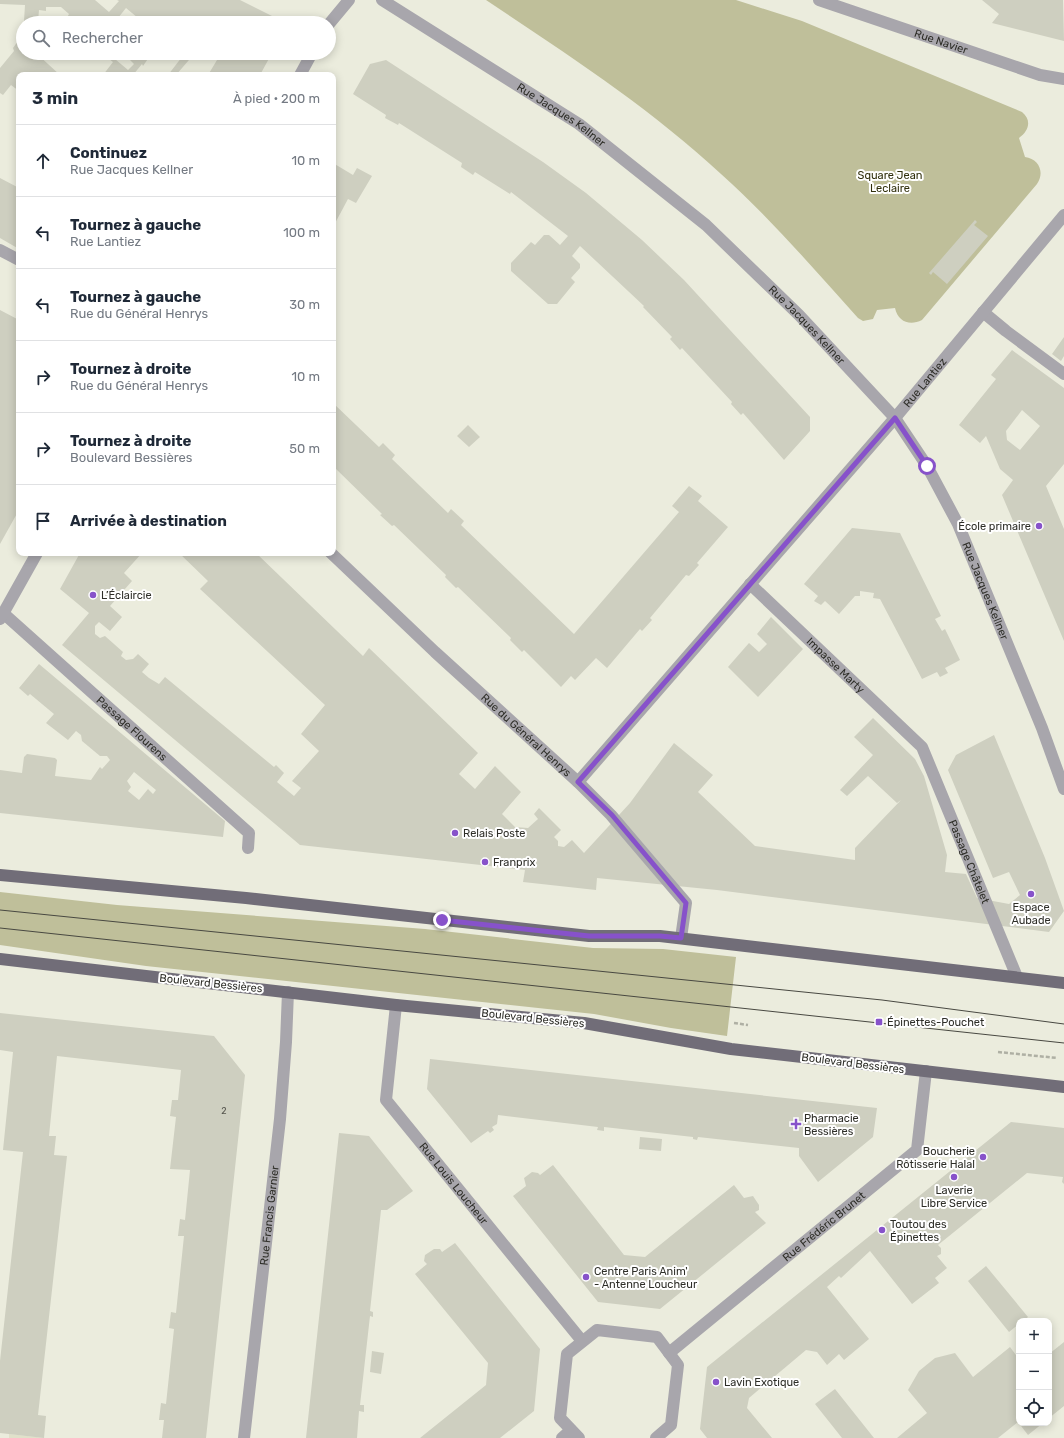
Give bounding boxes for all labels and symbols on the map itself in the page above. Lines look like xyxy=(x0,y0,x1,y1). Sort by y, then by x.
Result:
street label: Rue Navier xyxy=(913,27,970,57)
street label: Rue Jacques Kellner xyxy=(514,81,609,150)
park label: Square Jean Leclaire xyxy=(858,169,922,195)
street label: Rue Jacques Kellner xyxy=(766,283,848,368)
street label: Rue Lantiez xyxy=(901,355,950,410)
route start xyxy=(918,457,936,475)
place label: École primaire xyxy=(958,520,1031,533)
marker: École primaire xyxy=(1034,521,1044,531)
street label: Rue Jacques Kellner xyxy=(959,540,1011,643)
place label: L’Éclaircie xyxy=(101,589,152,602)
marker: L’Éclaircie xyxy=(88,590,98,600)
street label: Impasse Marty xyxy=(804,635,867,696)
street label: Rue du Général Henrys xyxy=(478,691,574,780)
street label: Passage Flourens xyxy=(94,694,170,764)
street label: Passage Châtelet xyxy=(946,818,992,906)
place label: Relais Poste xyxy=(463,827,525,840)
marker: Relais Poste xyxy=(450,828,460,838)
place label: Franprix xyxy=(493,856,535,869)
marker: Franprix xyxy=(480,857,490,867)
marker: Espace Aubade xyxy=(1026,889,1036,899)
place label: Espace Aubade xyxy=(1011,901,1051,927)
route end xyxy=(433,911,451,929)
street label: Boulevard Bessières xyxy=(159,972,264,995)
street label: Boulevard Bessières xyxy=(481,1007,586,1030)
place label: Épinettes-Pouchet xyxy=(887,1016,985,1029)
marker: Épinettes-Pouchet xyxy=(874,1017,884,1027)
street label: Boulevard Bessières xyxy=(801,1051,906,1076)
house number: 2 xyxy=(221,1106,227,1116)
place label: Pharmacie Bessières xyxy=(804,1112,859,1138)
marker: Pharmacie Bessières xyxy=(791,1119,801,1129)
street label: Rue Louis Loucheur xyxy=(416,1140,491,1228)
place label: Boucherie Rôtisserie Halal xyxy=(896,1145,975,1171)
marker: Boucherie Rôtisserie Halal xyxy=(978,1152,988,1162)
street label: Rue Francis Garnier xyxy=(258,1164,282,1266)
marker: Laverie Libre Service xyxy=(949,1172,959,1182)
place label: Laverie Libre Service xyxy=(921,1184,987,1210)
street label: Rue Frédéric Brunet xyxy=(780,1189,869,1264)
place label: Toutou des Épinettes xyxy=(890,1218,947,1244)
marker: Toutou des Épinettes xyxy=(877,1225,887,1235)
place label: Centre Paris Anim' - Antenne Loucheur xyxy=(594,1265,698,1291)
marker: Centre Paris Anim' - Antenne Loucheur xyxy=(581,1272,591,1282)
place label: Lavin Exotique xyxy=(724,1376,799,1389)
marker: Lavin Exotique xyxy=(711,1377,721,1387)

